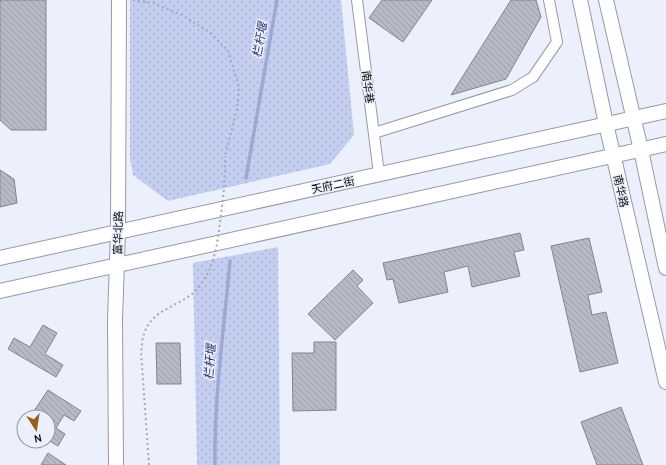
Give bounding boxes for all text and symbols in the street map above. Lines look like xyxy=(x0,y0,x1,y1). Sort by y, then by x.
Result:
water label: 栏杆堰 xyxy=(250,19,270,59)
street label: 南华巷 xyxy=(359,70,376,104)
street label: 南华路 xyxy=(610,174,631,209)
street label: 天府二街 xyxy=(310,175,356,196)
street label: 富华北路 xyxy=(112,211,125,255)
water label: 栏杆堰 xyxy=(202,342,218,380)
north arrow xyxy=(16,409,56,449)
text: N xyxy=(33,431,43,445)

